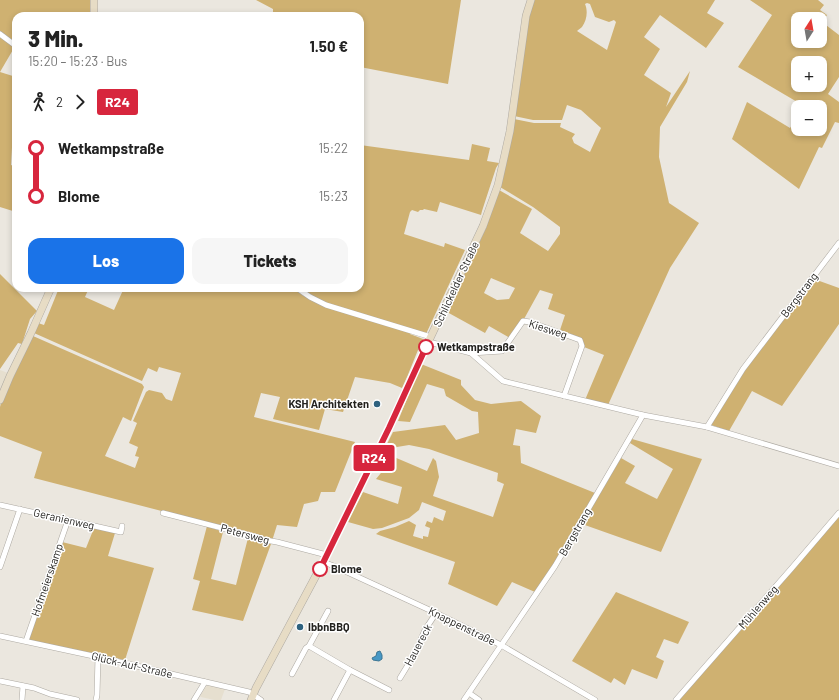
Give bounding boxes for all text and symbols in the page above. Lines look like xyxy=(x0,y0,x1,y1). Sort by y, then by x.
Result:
north arrow xyxy=(791,12,827,48)
map controls xyxy=(791,12,827,136)
text: 3 Min. xyxy=(28,25,84,51)
text: 1.50 € xyxy=(309,37,348,55)
text: 15:20 – 15:23 · Bus xyxy=(28,53,127,69)
button: + xyxy=(791,56,827,92)
icon: walk xyxy=(28,91,50,113)
icon: forward xyxy=(69,91,91,113)
text: R24 xyxy=(105,93,130,110)
text: 2 xyxy=(56,94,63,110)
button: − xyxy=(791,100,827,136)
text: Wetkampstraße xyxy=(58,139,164,157)
text: 15:22 xyxy=(318,140,348,156)
text: Blome xyxy=(58,187,100,205)
text: 15:23 xyxy=(319,188,348,204)
button: Los xyxy=(28,238,184,284)
button: Tickets xyxy=(192,238,348,284)
street label: Schlickelder Straße xyxy=(430,239,481,329)
street label: Bergstrang xyxy=(777,269,820,320)
street label: Kiesweg xyxy=(527,316,569,341)
marker: Wetkampstraße xyxy=(418,339,434,355)
place label: Wetkampstraße xyxy=(437,340,515,353)
place label: KSH Architekten xyxy=(288,397,369,410)
marker: KSH Architekten xyxy=(372,399,382,409)
line badge: R24 xyxy=(351,445,397,471)
text: R24 xyxy=(362,449,386,466)
street label: Geranienweg xyxy=(32,505,96,532)
street label: Bergstrang xyxy=(556,505,594,558)
street label: Petersweg xyxy=(219,521,271,546)
street label: Hofmeierskamp xyxy=(28,542,65,618)
marker: Blome xyxy=(312,561,328,577)
place label: Blome xyxy=(331,562,362,575)
street label: Mühlenweg xyxy=(735,582,780,631)
street label: Knappenstraße xyxy=(427,604,498,647)
place label: IbbnBBQ xyxy=(308,620,350,633)
street label: Hauereck xyxy=(401,621,434,668)
marker: IbbnBBQ xyxy=(295,622,305,632)
street label: Glück-Auf-Straße xyxy=(90,649,174,680)

